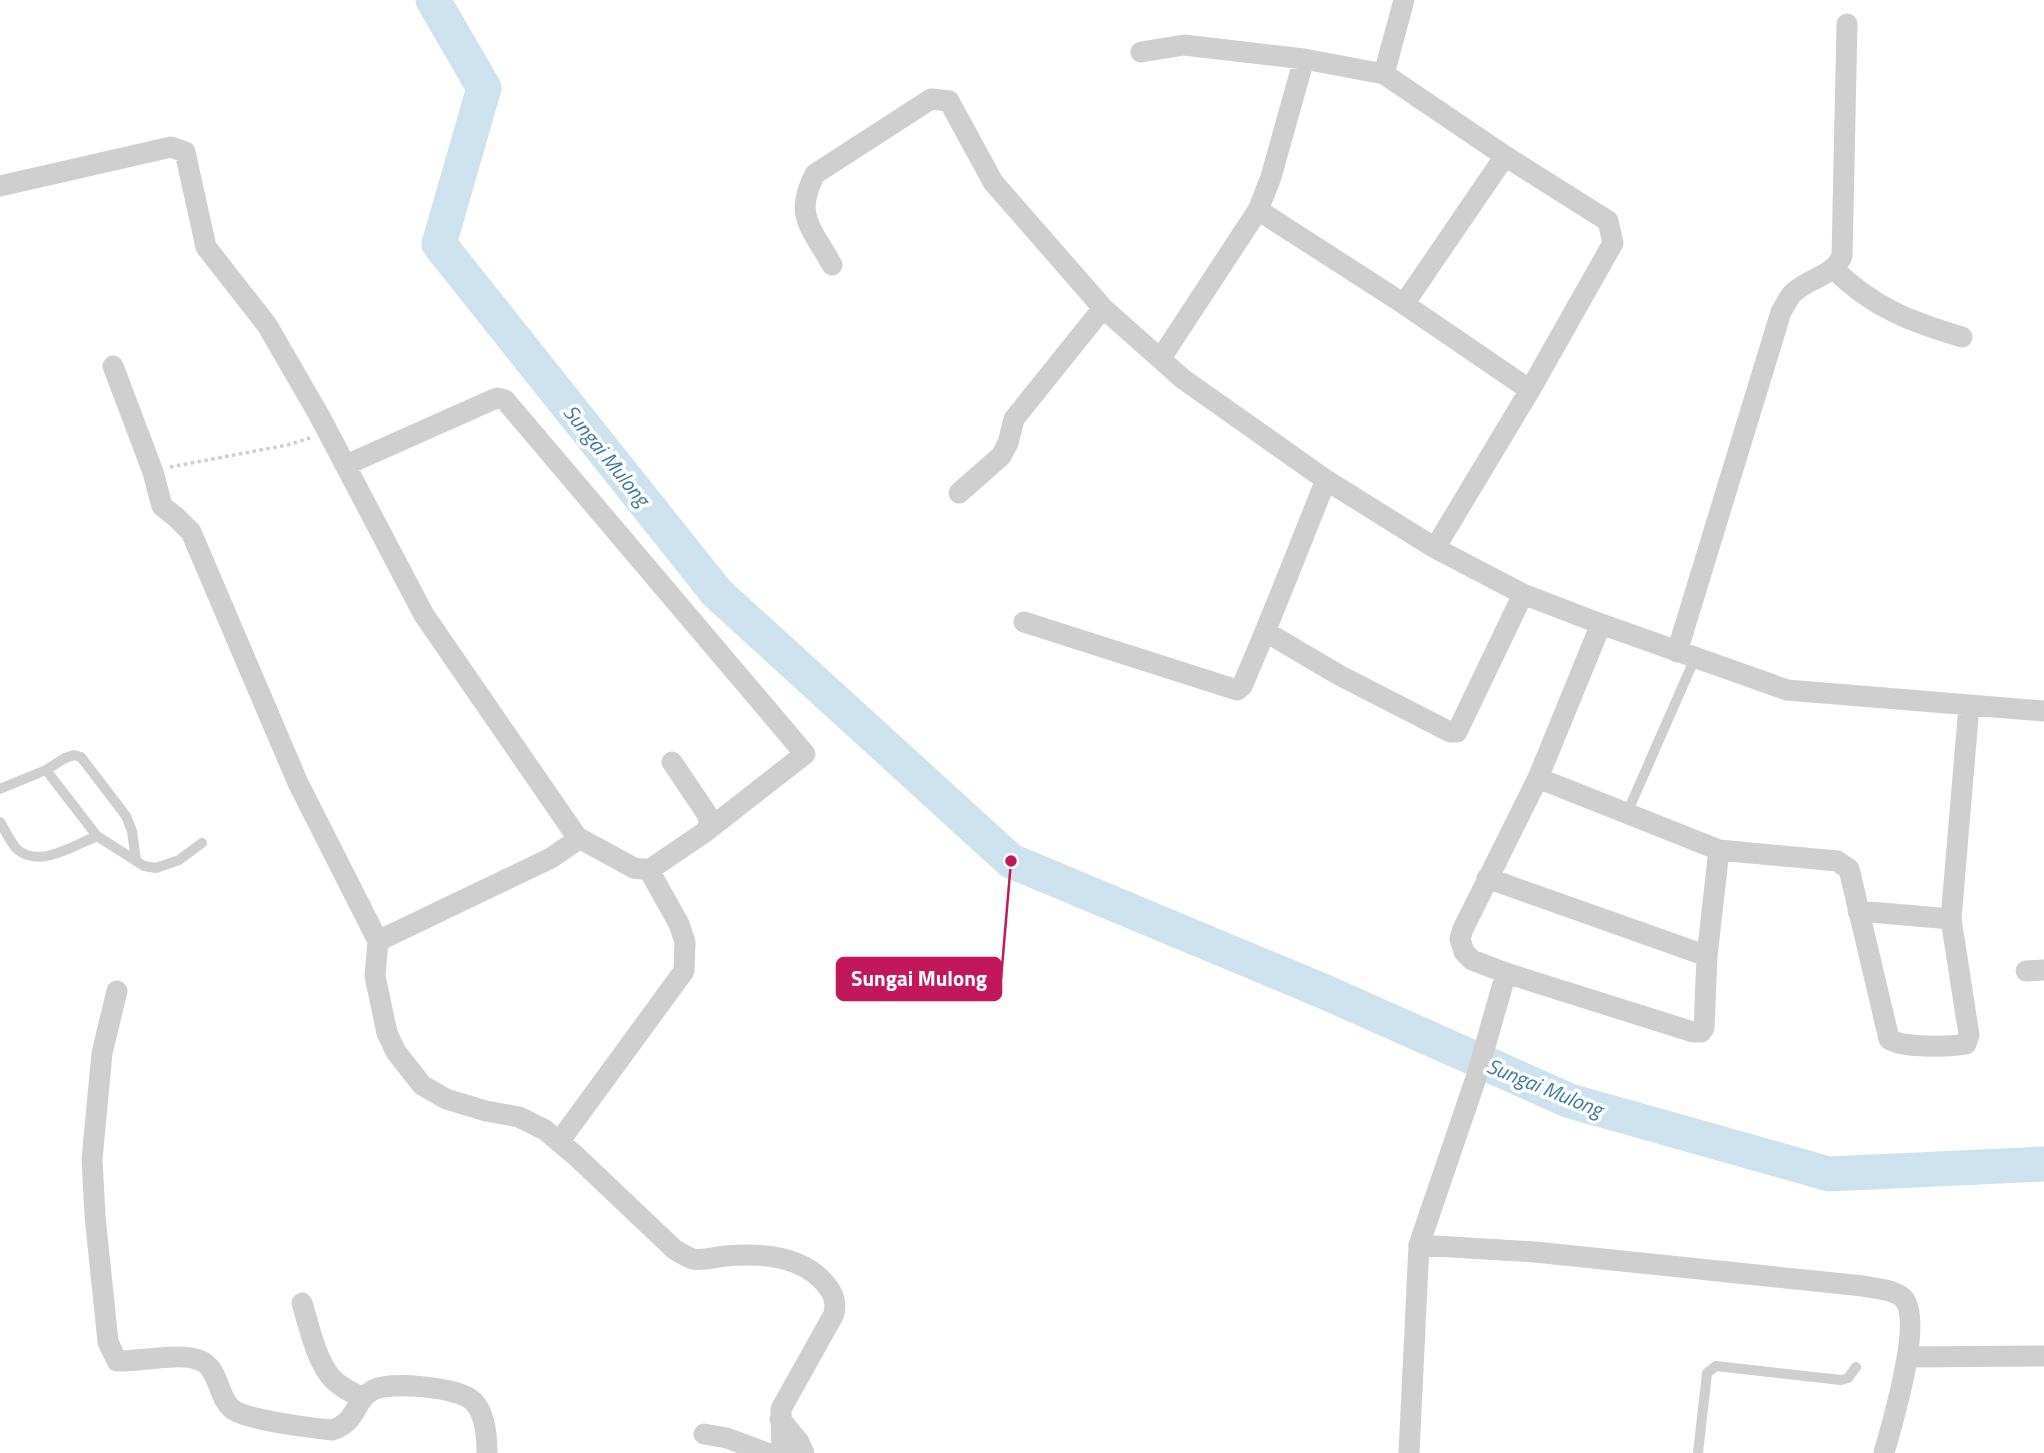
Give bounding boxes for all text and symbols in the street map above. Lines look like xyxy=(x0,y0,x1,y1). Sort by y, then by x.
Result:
water label: Sungai Mulong xyxy=(556,397,659,514)
callout: Sungai Mulong xyxy=(837,958,1001,1000)
text: Sungai Mulong xyxy=(851,962,987,994)
water label: Sungai Mulong xyxy=(1482,1049,1610,1126)

